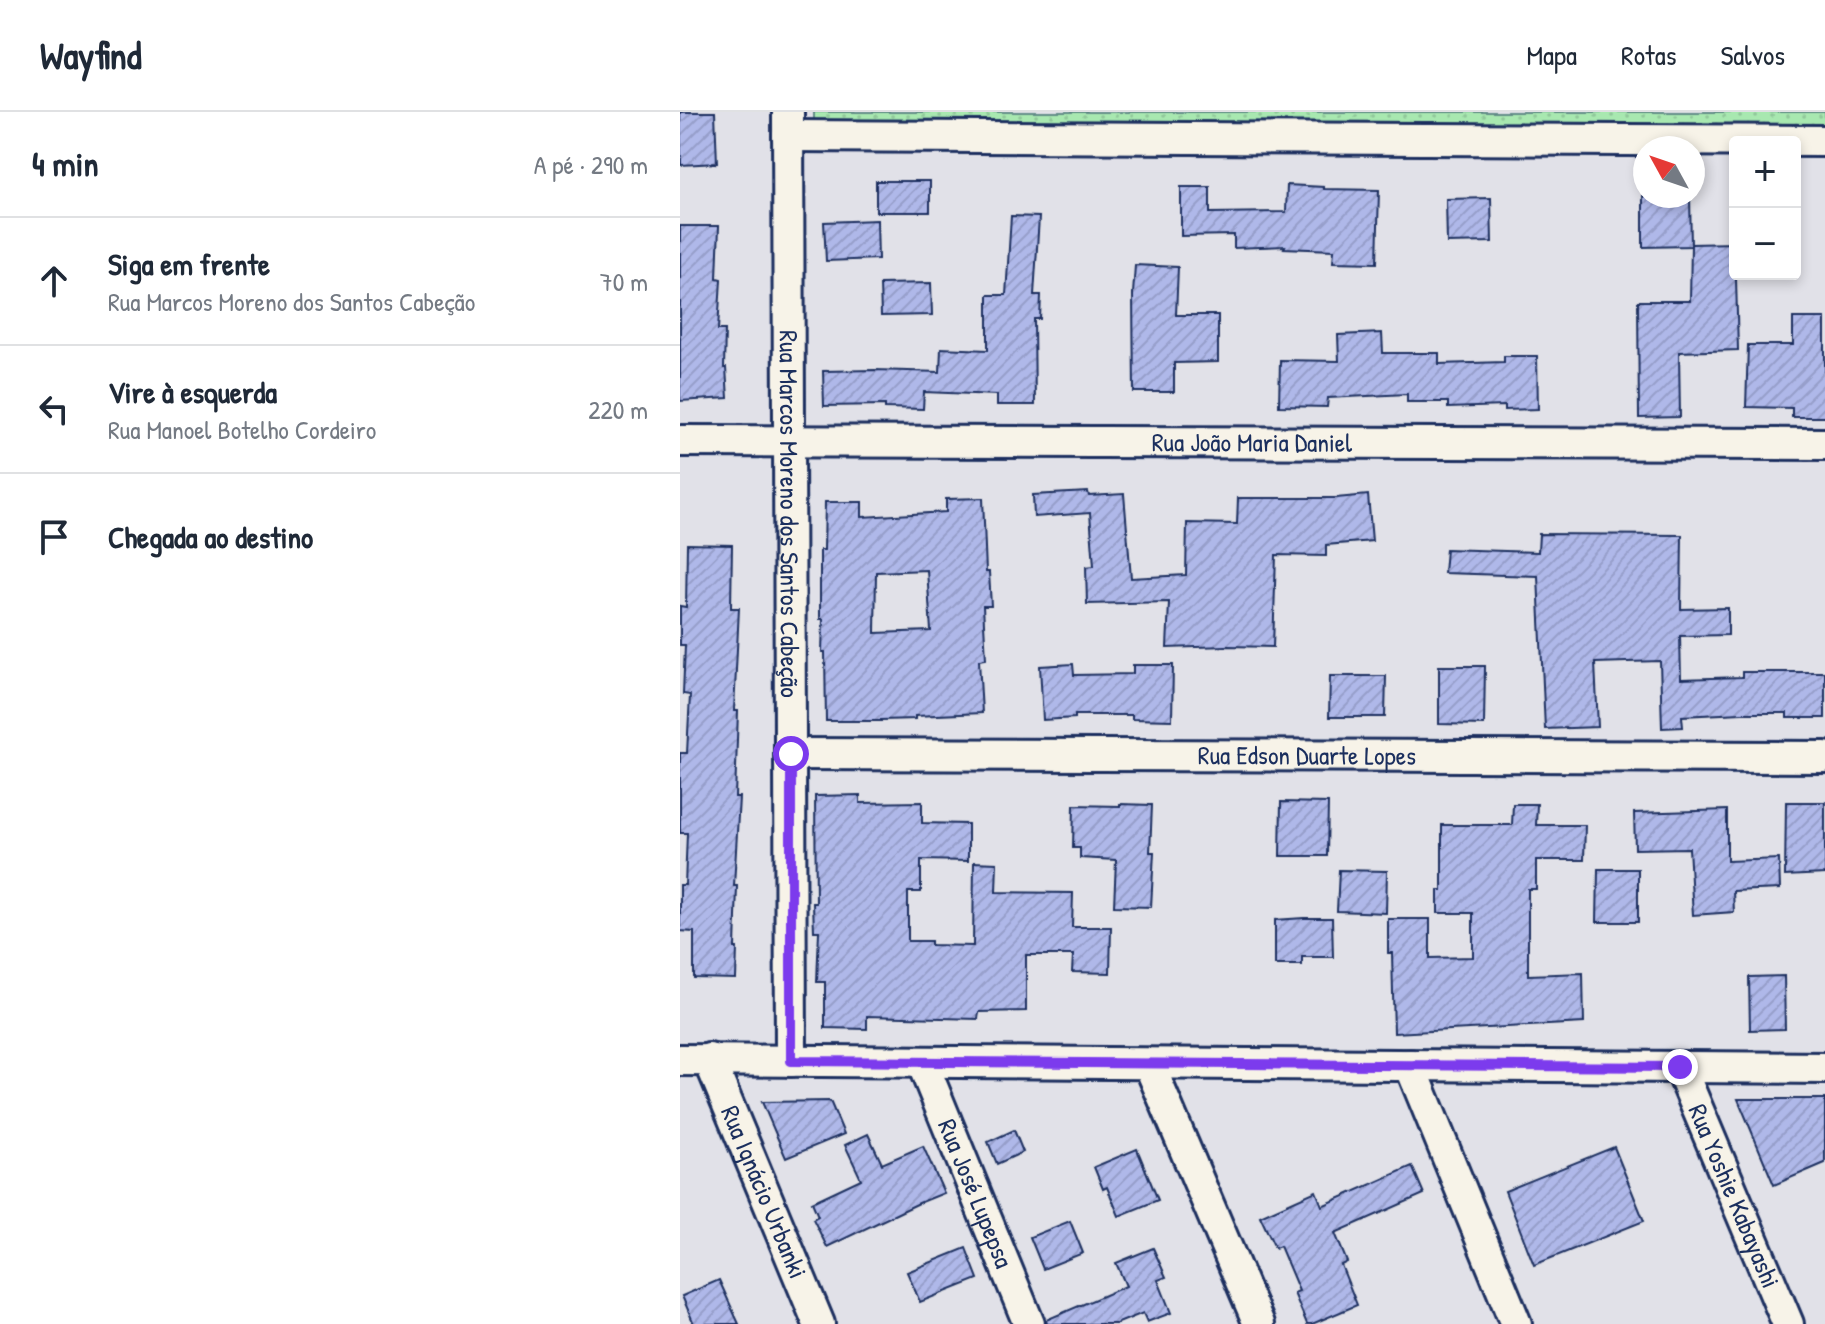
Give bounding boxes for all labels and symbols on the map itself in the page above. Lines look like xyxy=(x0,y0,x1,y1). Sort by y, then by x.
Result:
north arrow xyxy=(1633,136,1705,208)
street label: Rua Marcos Moreno dos Santos Cabeção xyxy=(772,330,808,698)
street label: Rua João Maria Daniel xyxy=(1152,424,1352,460)
route start xyxy=(773,736,809,772)
street label: Rua Edson Duarte Lopes xyxy=(1198,737,1416,773)
route end xyxy=(1662,1049,1698,1085)
street label: Rua Yoshie Kabayashi xyxy=(1681,1099,1789,1293)
street label: Rua Ignácio Urbanki xyxy=(713,1100,816,1284)
street label: Rua José Lupepsa xyxy=(930,1114,1022,1273)

